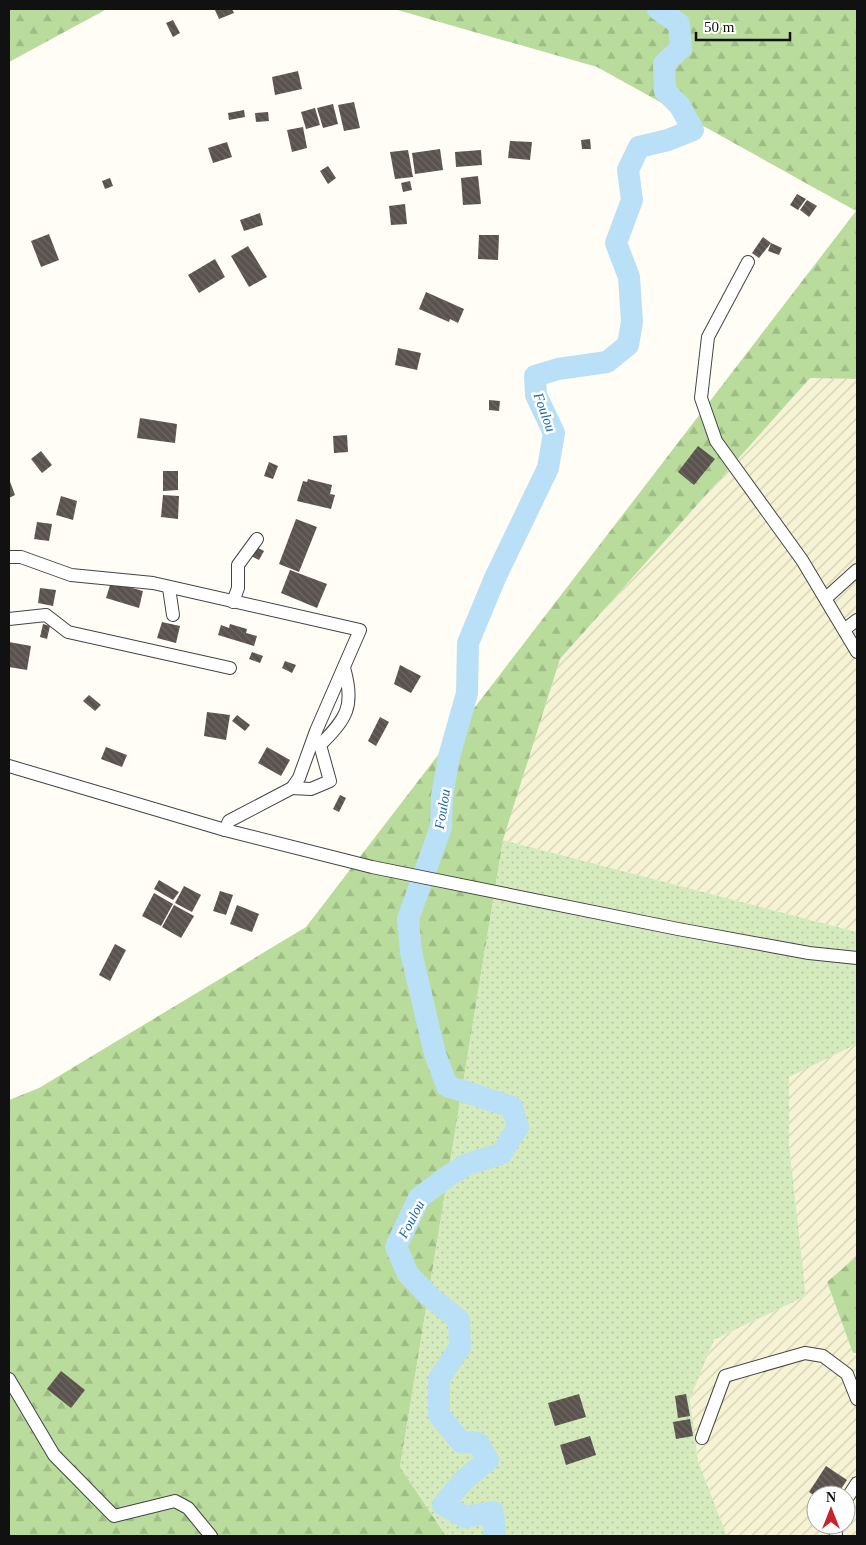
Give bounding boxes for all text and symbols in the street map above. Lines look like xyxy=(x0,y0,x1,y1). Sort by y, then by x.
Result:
scale bar xyxy=(696,10,790,42)
text: 50 m xyxy=(704,19,735,35)
water label: Foulou xyxy=(530,390,558,434)
water label: Foulou xyxy=(432,788,453,831)
water label: Foulou xyxy=(395,1198,428,1241)
north arrow xyxy=(806,1485,856,1535)
text: N xyxy=(826,1490,836,1505)

